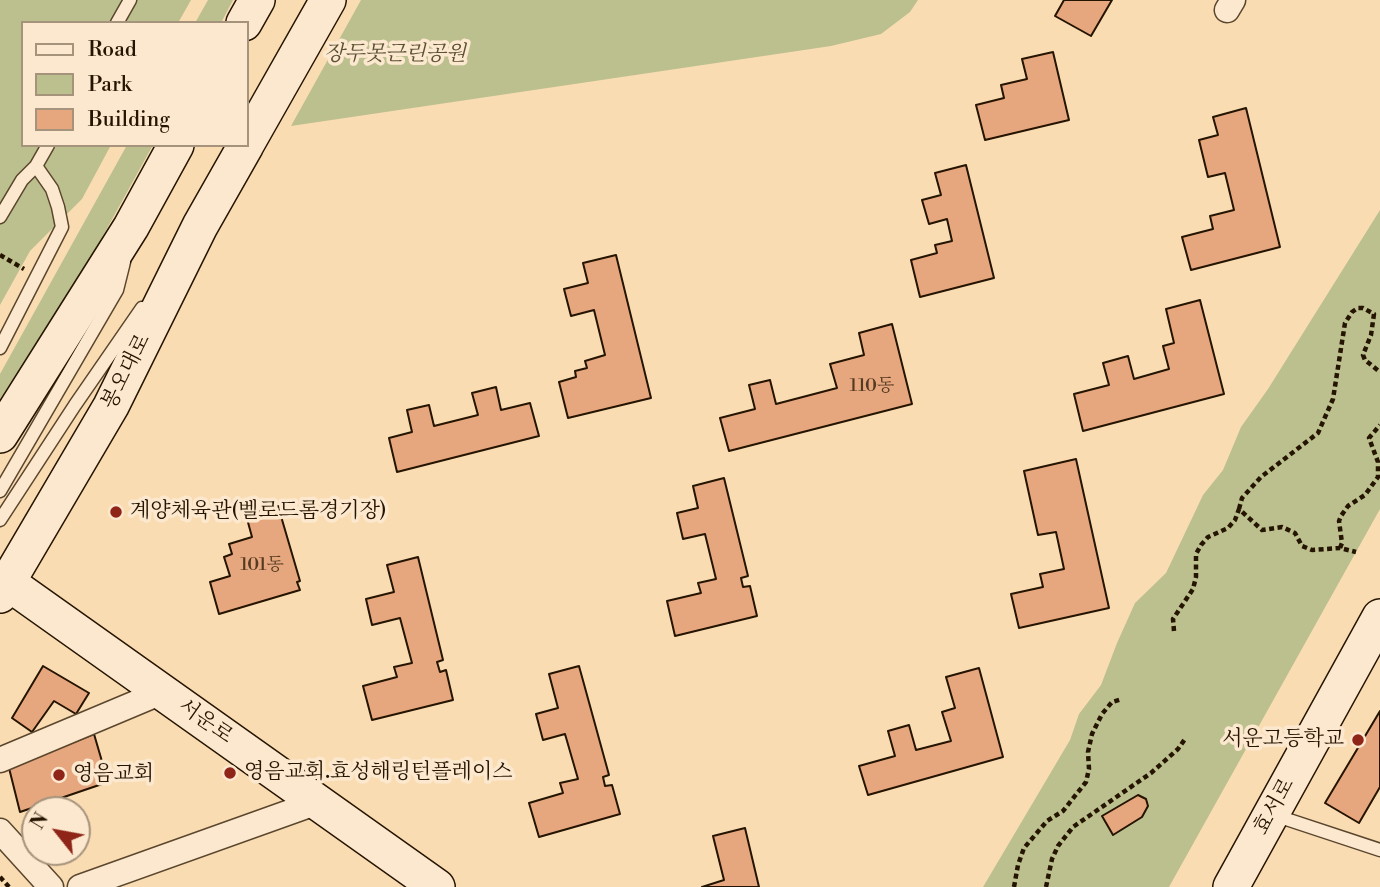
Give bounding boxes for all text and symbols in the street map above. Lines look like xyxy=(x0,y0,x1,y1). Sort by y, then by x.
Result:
legend xyxy=(21,21,248,147)
text: Road xyxy=(88,37,137,63)
park label: 장두못근린공원 xyxy=(324,42,466,68)
text: Park xyxy=(88,72,132,98)
text: Building xyxy=(88,107,170,133)
street label: 봉오대로 xyxy=(97,330,157,414)
house number: 110동 xyxy=(850,376,894,398)
place label: 계양체육관(벨로드롬경기장) xyxy=(130,499,386,525)
marker: 계양체육관(벨로드롬경기장) xyxy=(108,504,124,520)
house number: 101동 xyxy=(240,555,284,577)
street label: 서운로 xyxy=(173,694,237,750)
place label: 서운고등학교 xyxy=(1222,727,1344,753)
marker: 서운고등학교 xyxy=(1350,732,1366,748)
place label: 영음교회.효성해링턴플레이스 xyxy=(244,760,512,786)
place label: 영음교회 xyxy=(73,762,154,788)
marker: 영음교회.효성해링턴플레이스 xyxy=(222,765,238,781)
marker: 영음교회 xyxy=(51,767,67,783)
street label: 효서로 xyxy=(1249,774,1301,840)
north arrow xyxy=(21,796,91,866)
text: N xyxy=(26,809,54,834)

